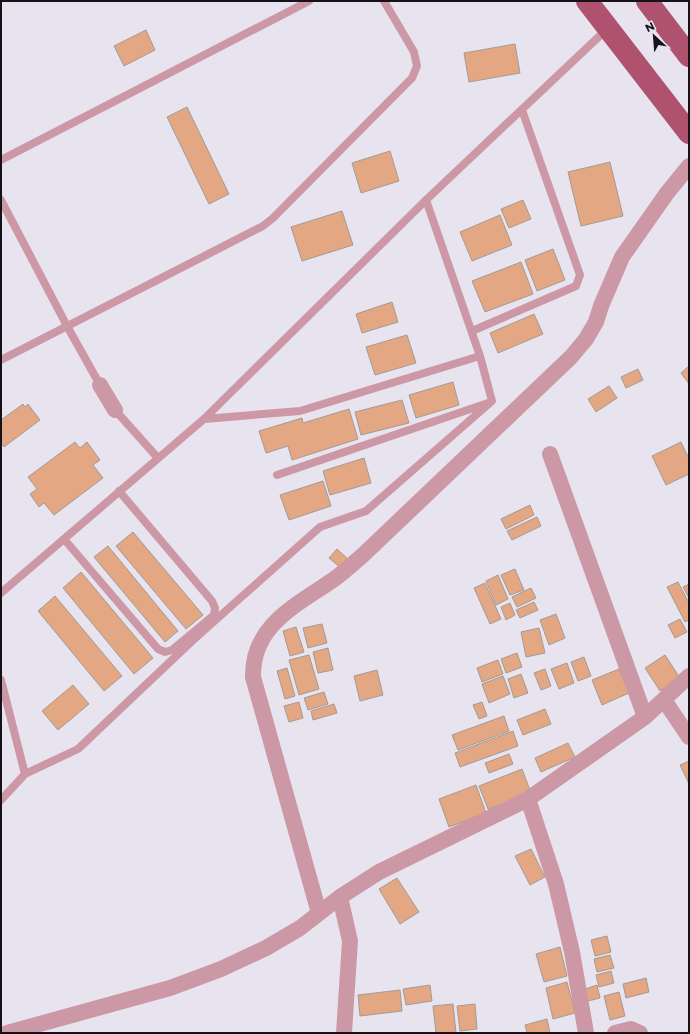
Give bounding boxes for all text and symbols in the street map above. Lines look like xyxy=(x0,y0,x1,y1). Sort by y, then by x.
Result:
north arrow xyxy=(634,16,674,56)
text: N xyxy=(643,19,657,35)

